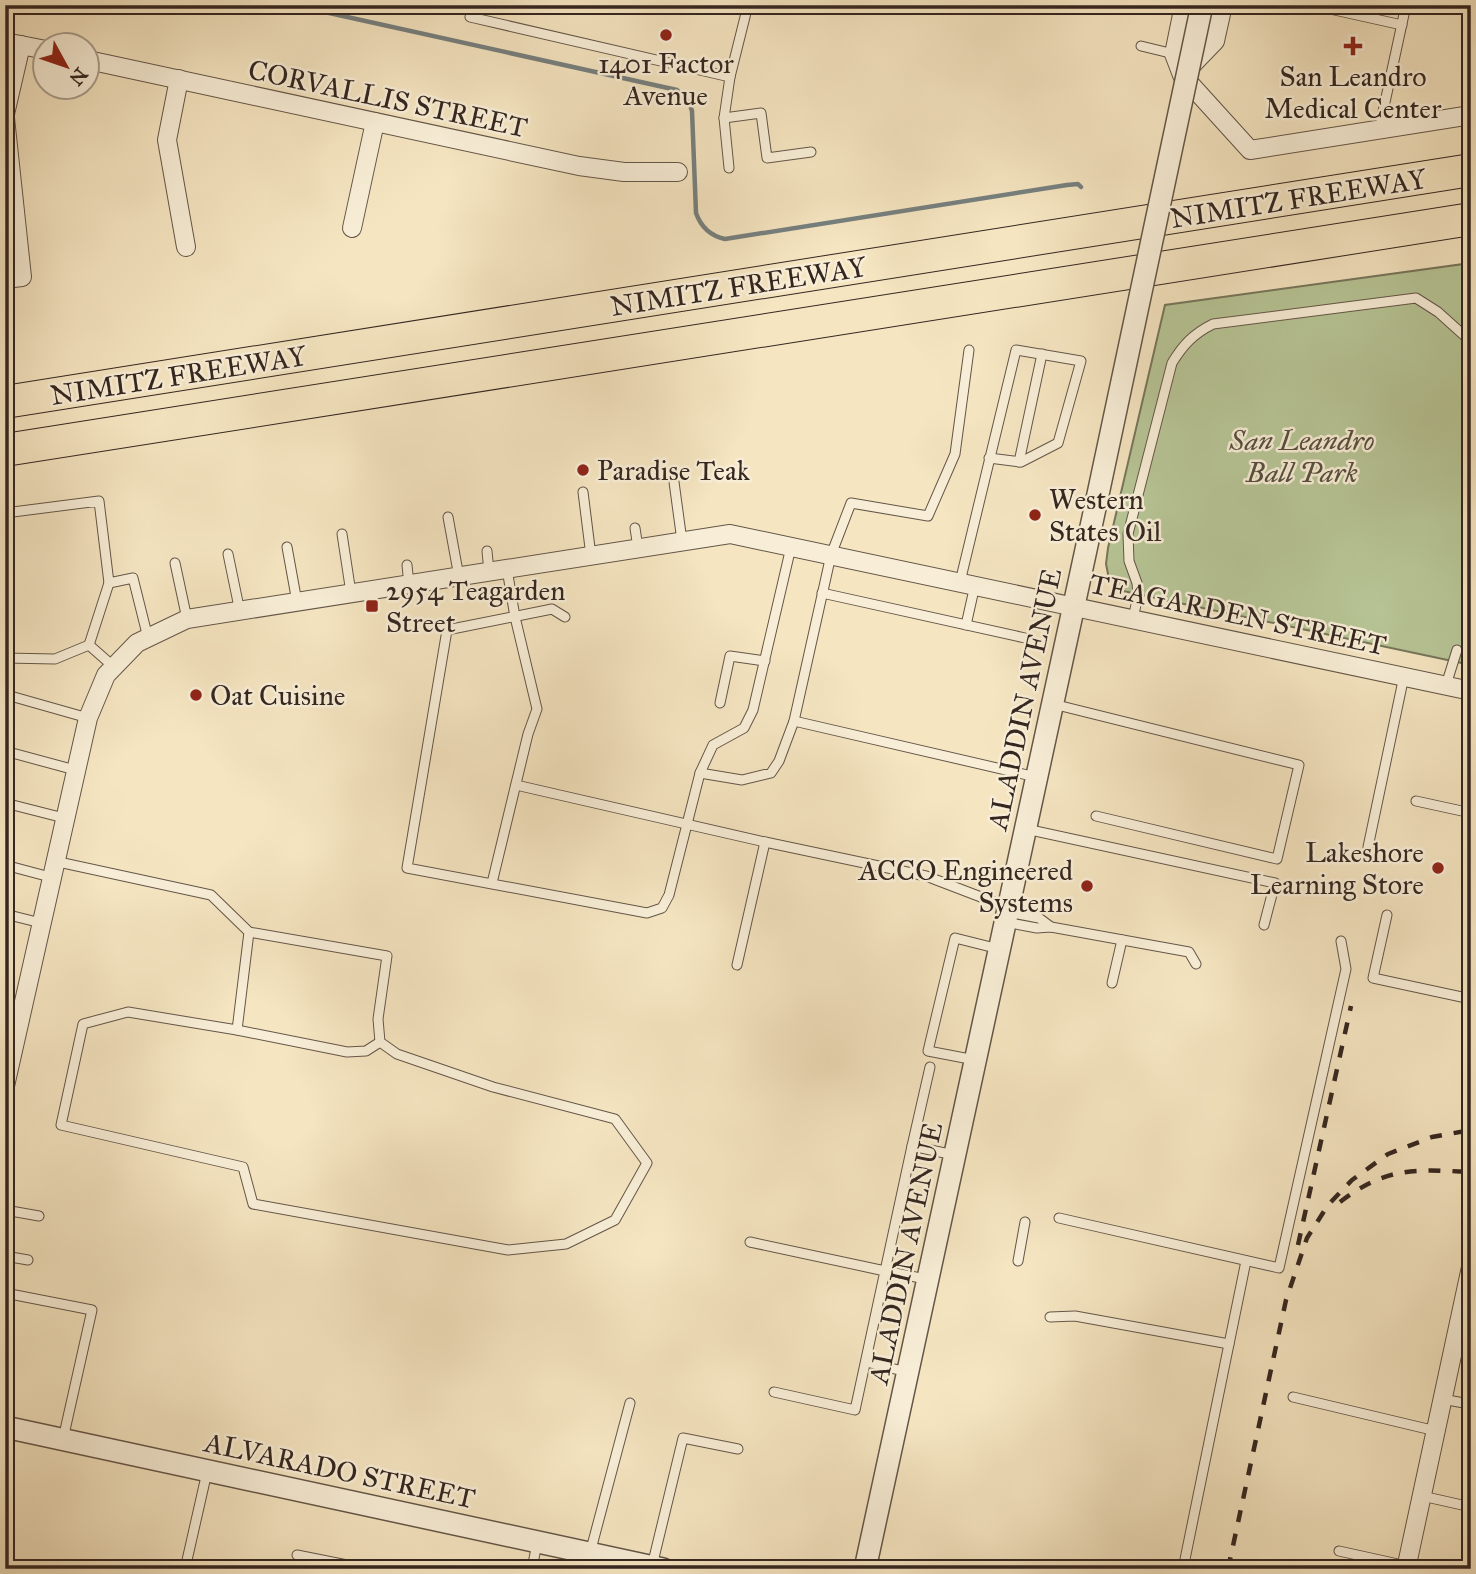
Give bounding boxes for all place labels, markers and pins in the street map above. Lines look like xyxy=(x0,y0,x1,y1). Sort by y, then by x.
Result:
marker: 1401 Factor Avenue xyxy=(658,27,674,43)
marker: San Leandro Medical Center xyxy=(1343,36,1363,56)
place label: 1401 Factor Avenue xyxy=(598,46,734,113)
place label: San Leandro Medical Center xyxy=(1265,59,1442,126)
place label: Paradise Teak xyxy=(597,453,750,488)
marker: Paradise Teak xyxy=(575,462,591,478)
place label: Western States Oil xyxy=(1049,482,1162,549)
marker: Western States Oil xyxy=(1027,507,1043,523)
place label: 2954 Teagarden Street xyxy=(386,573,565,640)
marker: 2954 Teagarden Street xyxy=(364,598,380,614)
place label: Oat Cuisine xyxy=(210,678,346,713)
marker: Oat Cuisine xyxy=(188,687,204,703)
place label: Lakeshore Learning Store xyxy=(1250,835,1424,902)
place label: ACCO Engineered Systems xyxy=(858,853,1073,920)
marker: Lakeshore Learning Store xyxy=(1430,860,1446,876)
marker: ACCO Engineered Systems xyxy=(1079,878,1095,894)

